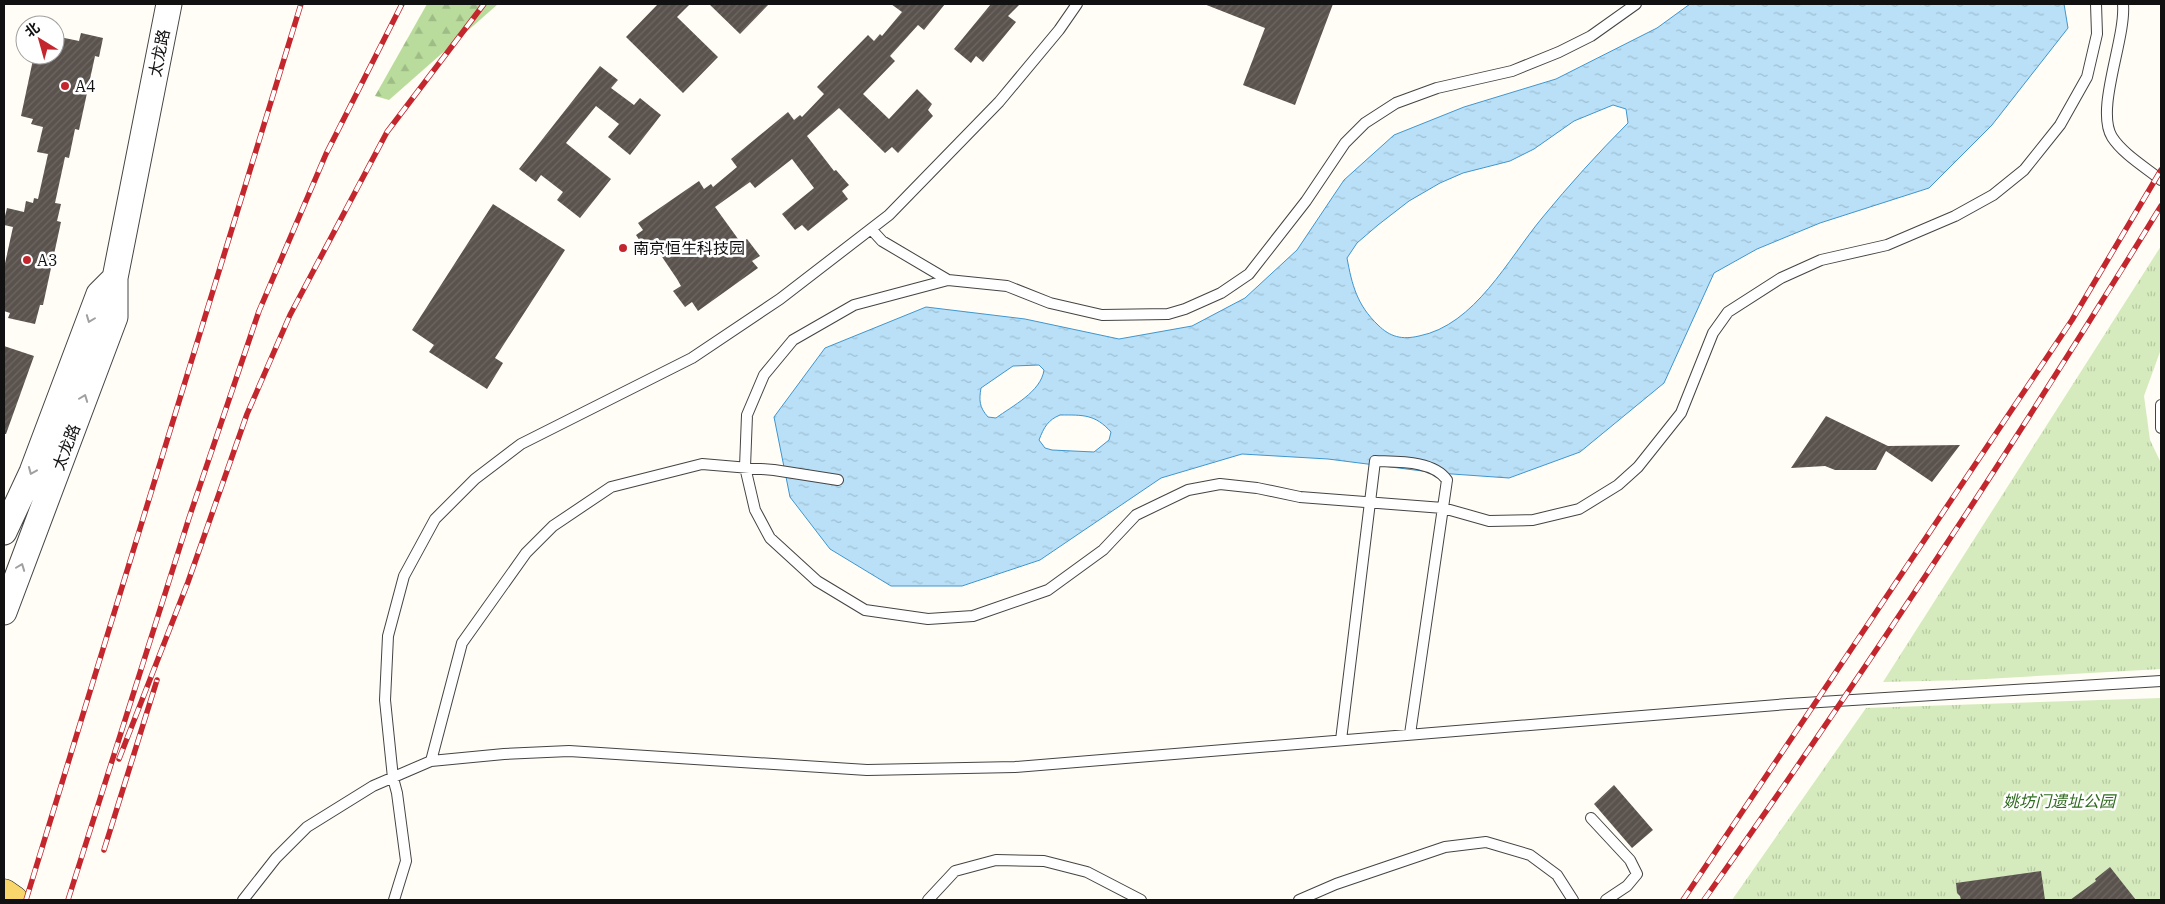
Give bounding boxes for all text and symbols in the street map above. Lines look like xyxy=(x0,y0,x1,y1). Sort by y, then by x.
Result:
north arrow xyxy=(15,15,65,65)
text: 北 xyxy=(21,18,43,41)
street label: 太龙路 xyxy=(145,28,173,78)
place label: A4 xyxy=(75,76,96,96)
marker: A4 xyxy=(59,80,71,92)
place label: 南京恒生科技园 xyxy=(633,238,745,258)
marker: 南京恒生科技园 xyxy=(617,242,629,254)
place label: A3 xyxy=(37,250,58,270)
marker: A3 xyxy=(21,254,33,266)
one-way arrow xyxy=(86,314,96,323)
one-way arrow xyxy=(78,395,88,403)
street label: 太龙路 xyxy=(48,421,84,473)
one-way arrow xyxy=(28,466,39,475)
one-way arrow xyxy=(15,563,25,572)
park label: 姚坊门遗址公园 xyxy=(2003,791,2117,811)

